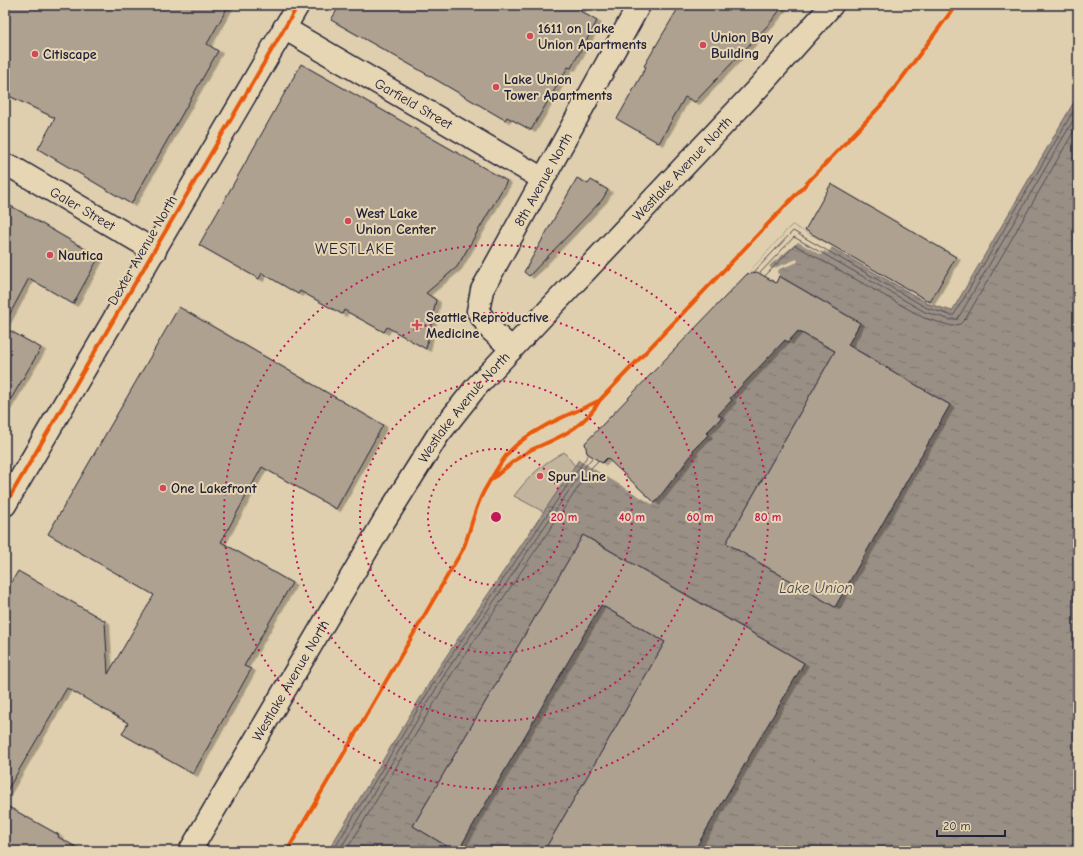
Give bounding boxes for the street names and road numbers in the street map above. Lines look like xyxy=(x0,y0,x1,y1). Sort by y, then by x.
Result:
street label: Garfield Street xyxy=(371,75,456,134)
street label: Westlake Avenue North xyxy=(629,113,736,225)
street label: 8th Avenue North xyxy=(511,130,576,230)
street label: Galer Street xyxy=(47,183,119,235)
street label: Dexter Avenue North xyxy=(104,192,181,308)
street label: Westlake Avenue North xyxy=(415,349,514,466)
street label: Westlake Avenue North xyxy=(249,617,333,744)

